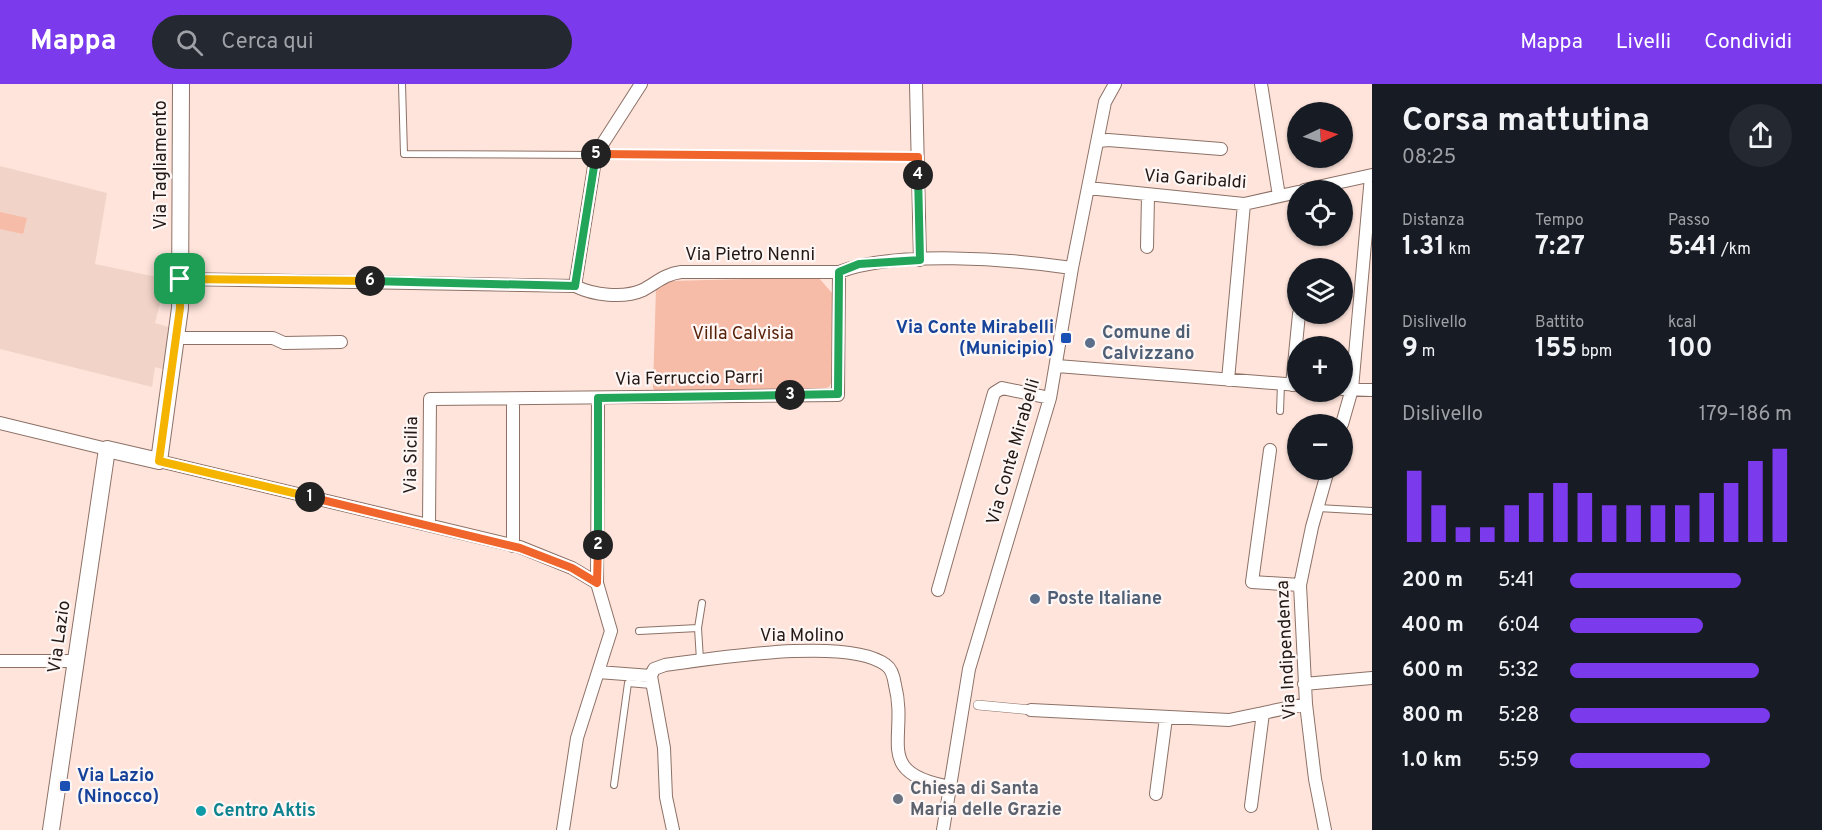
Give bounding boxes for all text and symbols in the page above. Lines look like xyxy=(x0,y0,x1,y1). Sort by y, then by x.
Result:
search box xyxy=(152,15,572,69)
text: Mappa xyxy=(30,24,116,60)
icon: search xyxy=(173,26,206,59)
text: Cerca qui xyxy=(221,29,314,56)
text: Mappa xyxy=(1520,29,1583,56)
text: Livelli xyxy=(1616,29,1671,56)
text: Condividi xyxy=(1704,29,1792,56)
street label: Via Tagliamento xyxy=(150,100,173,230)
text: Corsa mattutina xyxy=(1402,101,1650,143)
north arrow xyxy=(1287,102,1353,168)
map controls xyxy=(1287,102,1353,480)
button: share xyxy=(1729,104,1792,167)
pin: 5 xyxy=(581,139,611,169)
text: 5 xyxy=(591,144,601,164)
text: 08:25 xyxy=(1402,145,1456,171)
pin: 4 xyxy=(903,160,933,190)
text: 4 xyxy=(913,165,923,185)
street label: Via Garibaldi xyxy=(1143,165,1247,195)
button: locate xyxy=(1287,180,1353,246)
text: Distanza xyxy=(1402,211,1464,231)
text: Tempo xyxy=(1535,211,1584,231)
text: Passo xyxy=(1668,211,1710,231)
text: 1.31 xyxy=(1402,231,1445,264)
text: 7:27 xyxy=(1535,231,1585,264)
text: 5:41 xyxy=(1668,231,1717,264)
text: km xyxy=(1445,240,1471,260)
text: /km xyxy=(1717,240,1751,260)
street label: Via Pietro Nenni xyxy=(685,244,815,267)
pin xyxy=(154,253,205,304)
button: layers xyxy=(1287,258,1353,324)
icon: arrive xyxy=(163,262,196,295)
pin: 6 xyxy=(355,266,385,296)
text: 6 xyxy=(365,271,375,291)
text: Dislivello xyxy=(1402,313,1467,333)
text: Battito xyxy=(1535,313,1584,333)
text: kcal xyxy=(1668,313,1696,333)
place label: Via Conte Mirabelli (Municipio) xyxy=(896,317,1054,361)
place label: Comune di Calvizzano xyxy=(1102,322,1195,366)
park label: Villa Calvisia xyxy=(692,323,794,346)
marker: Via Conte Mirabelli (Municipio) xyxy=(1059,331,1073,345)
text: 9 xyxy=(1402,333,1418,366)
text: 155 xyxy=(1535,333,1577,366)
text: 100 xyxy=(1668,333,1713,366)
marker: Comune di Calvizzano xyxy=(1083,336,1097,350)
button: + xyxy=(1287,336,1353,402)
text: m xyxy=(1418,342,1435,362)
text: bpm xyxy=(1577,342,1612,362)
street label: Via Ferruccio Parri xyxy=(615,366,763,392)
street label: Via Conte Mirabelli xyxy=(982,376,1046,528)
pin: 3 xyxy=(775,380,805,410)
text: 3 xyxy=(785,385,795,405)
text: Dislivello xyxy=(1402,402,1483,428)
text: 179–186 m xyxy=(1699,402,1792,428)
button: − xyxy=(1287,414,1353,480)
street label: Via Sicilia xyxy=(400,416,424,494)
pin: 1 xyxy=(295,482,325,512)
text: 1 xyxy=(307,487,313,507)
pin: 2 xyxy=(583,530,613,560)
text: 2 xyxy=(593,535,603,555)
text: 200 m xyxy=(1402,568,1463,594)
text: 5:41 xyxy=(1498,568,1535,594)
street label: Via Indipendenza xyxy=(1272,580,1302,720)
place label: Poste Italiane xyxy=(1047,588,1162,611)
marker: Poste Italiane xyxy=(1028,592,1042,606)
street label: Via Lazio xyxy=(44,599,76,675)
text: 400 m xyxy=(1402,613,1464,639)
text: 6:04 xyxy=(1498,613,1540,639)
street label: Via Molino xyxy=(760,625,844,648)
text: 600 m xyxy=(1402,658,1463,684)
text: 5:32 xyxy=(1498,658,1539,684)
text: 800 m xyxy=(1402,703,1463,729)
text: 5:28 xyxy=(1498,703,1539,729)
text: 1.0 km xyxy=(1402,748,1462,774)
text: 5:59 xyxy=(1498,748,1539,774)
place label: Via Lazio (Ninocco) xyxy=(77,765,159,809)
place label: Chiesa di Santa Maria delle Grazie xyxy=(910,778,1062,822)
marker: Via Lazio (Ninocco) xyxy=(58,779,72,793)
marker: Chiesa di Santa Maria delle Grazie xyxy=(891,792,905,806)
place label: Centro Aktis xyxy=(213,800,316,823)
marker: Centro Aktis xyxy=(194,804,208,818)

